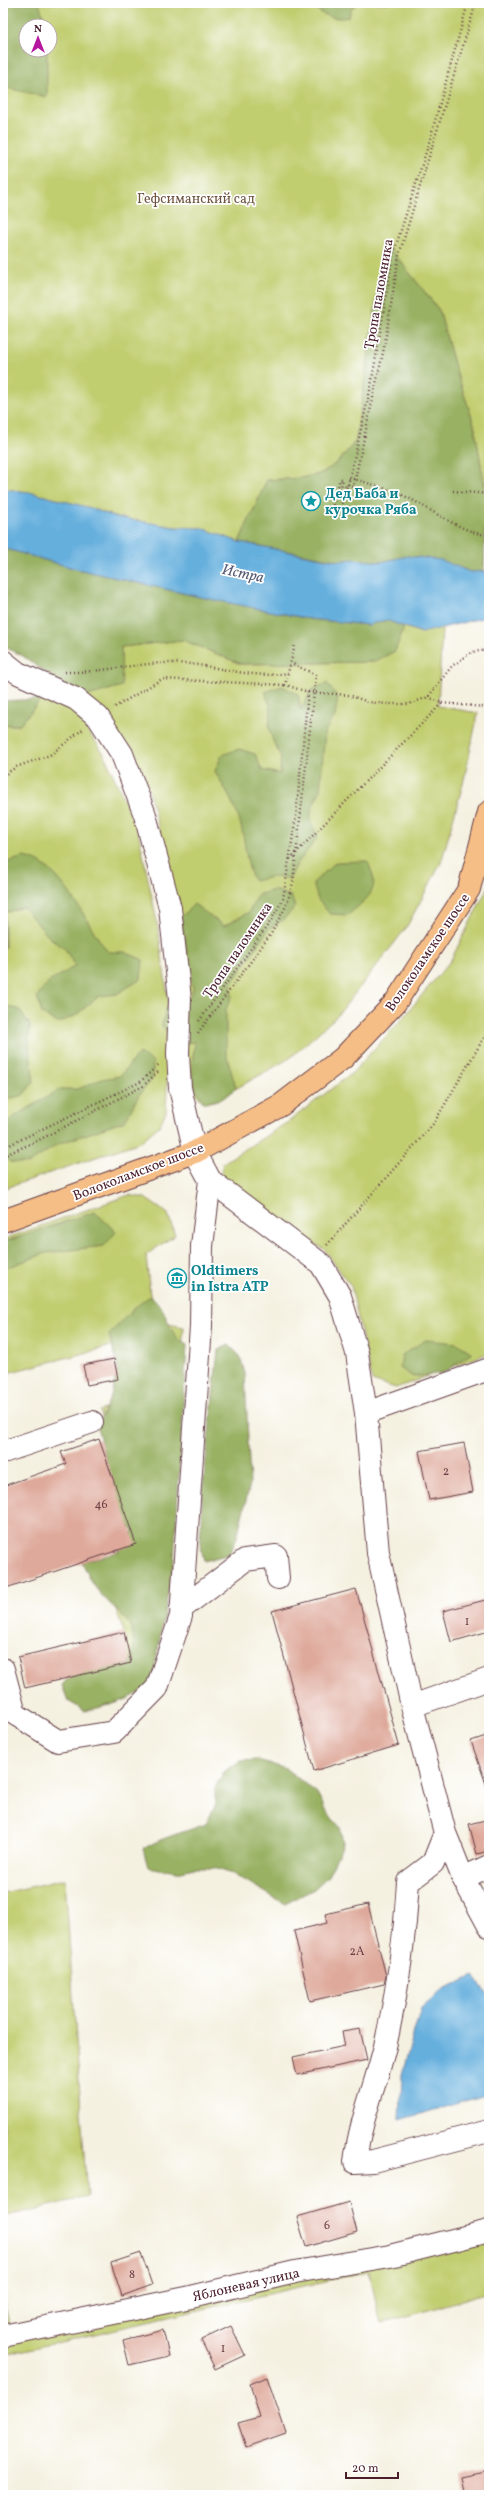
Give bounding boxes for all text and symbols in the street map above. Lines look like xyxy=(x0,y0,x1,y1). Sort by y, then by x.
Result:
north arrow xyxy=(18,18,58,58)
text: N xyxy=(34,22,42,37)
park label: Гефсиманский сад xyxy=(137,190,255,209)
street label: Тропа паломника xyxy=(360,237,399,351)
place label: Дед Баба и курочка Ряба xyxy=(325,485,417,520)
place icon: Дед Баба и курочка Ряба xyxy=(300,490,322,512)
water label: Истра xyxy=(220,560,265,589)
street label: Волоколамское шоссе xyxy=(382,890,475,1016)
street label: Тропа паломника xyxy=(199,899,277,1003)
street label: Волоколамское шоссе xyxy=(70,1139,207,1206)
place label: Oldtimers in Istra ATP xyxy=(191,1262,269,1297)
museum icon: Oldtimers in Istra ATP xyxy=(166,1267,188,1289)
house number: 2 xyxy=(443,1464,449,1480)
house number: 46 xyxy=(94,1497,108,1513)
house number: 1 xyxy=(465,1614,469,1630)
house number: 2А xyxy=(350,1944,365,1960)
house number: 6 xyxy=(324,2218,330,2234)
street label: Яблоневая улица xyxy=(191,2264,302,2307)
house number: 8 xyxy=(129,2267,135,2283)
house number: 1 xyxy=(221,2341,225,2357)
scale bar xyxy=(346,2454,398,2480)
text: 20 m xyxy=(352,2461,379,2477)

